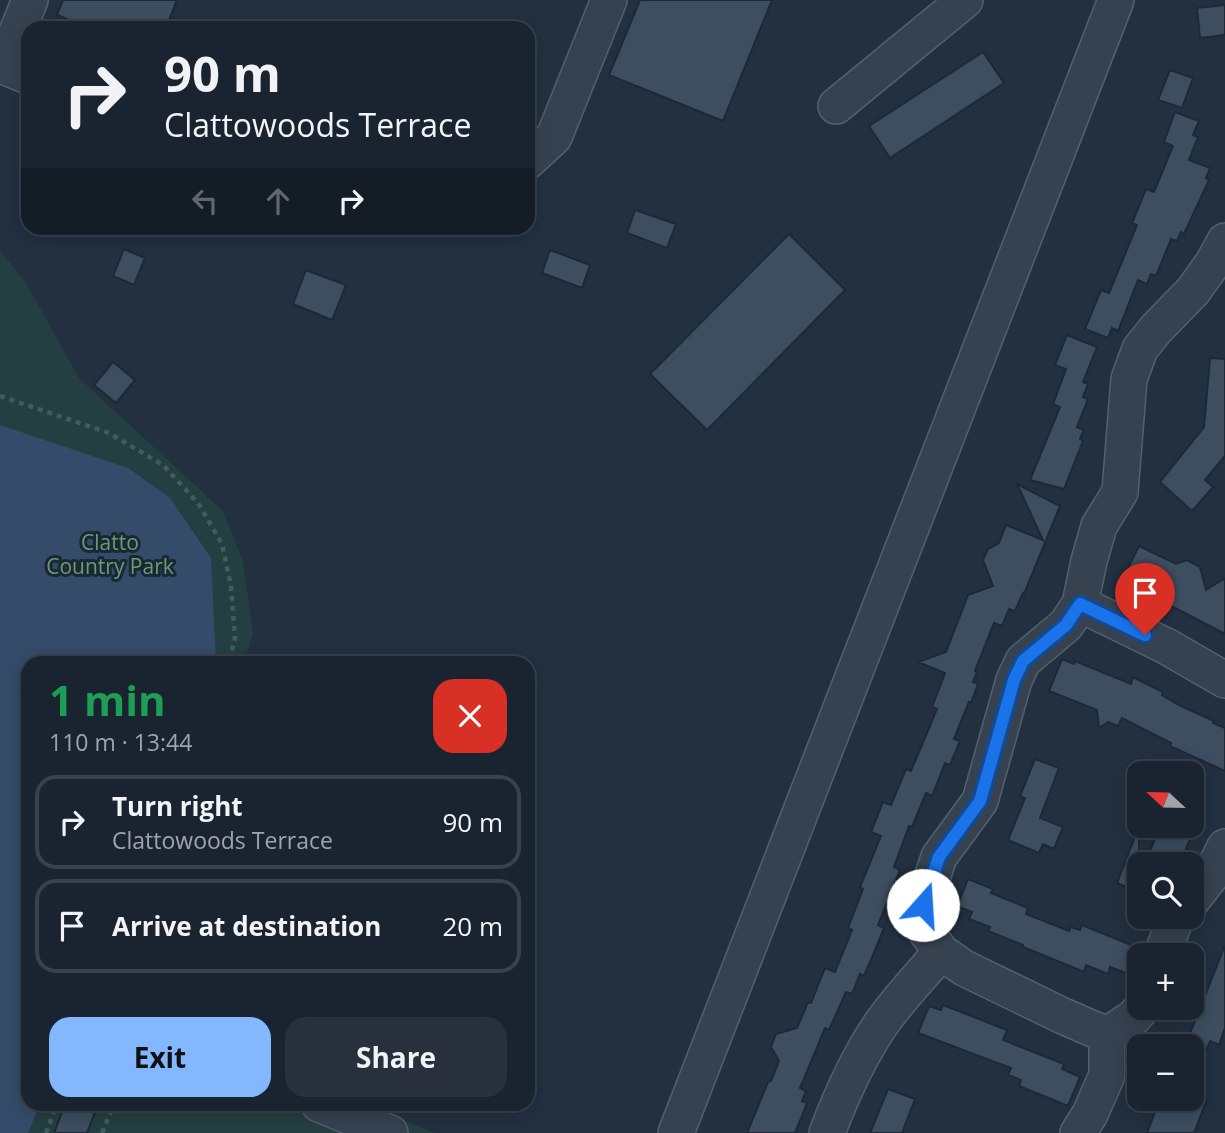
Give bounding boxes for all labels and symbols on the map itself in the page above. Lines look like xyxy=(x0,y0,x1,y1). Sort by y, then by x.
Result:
park label: Clatto Country Park xyxy=(46,528,174,580)
pin xyxy=(1115,563,1175,635)
north arrow xyxy=(1127,761,1204,838)
position arrow xyxy=(886,868,960,942)

